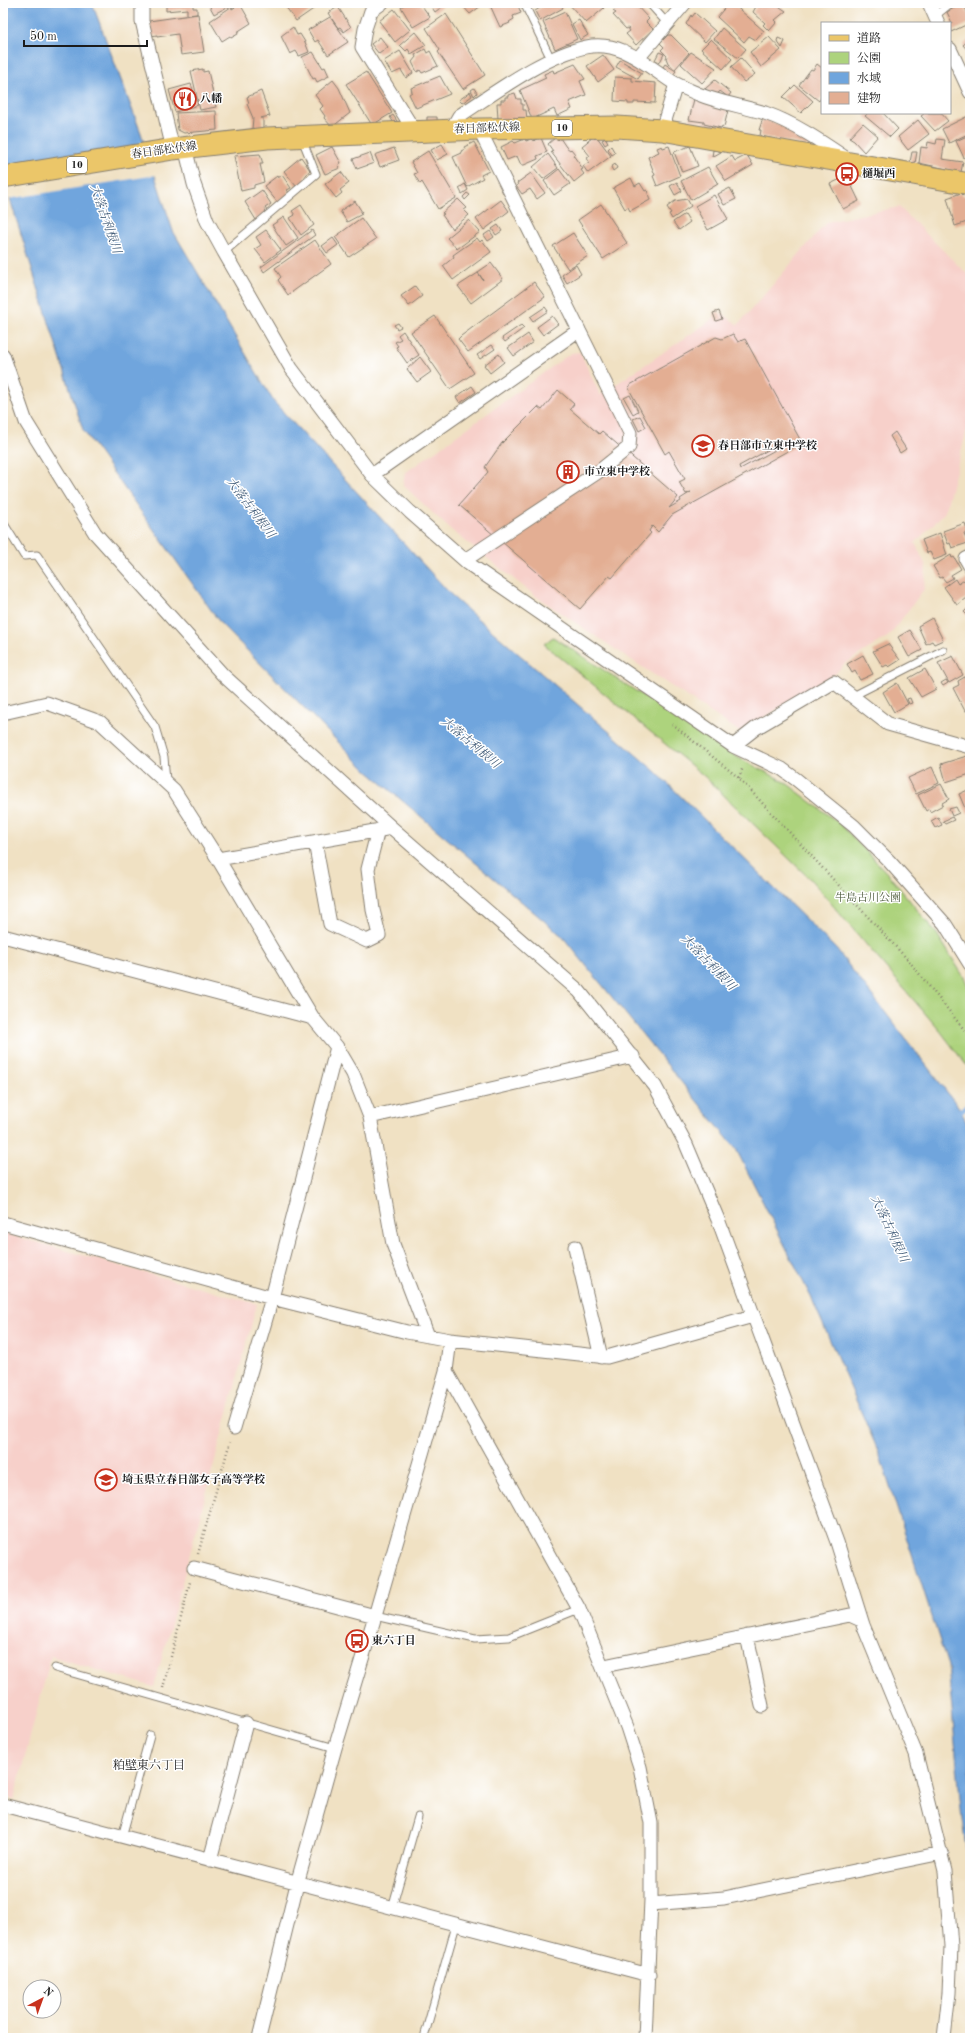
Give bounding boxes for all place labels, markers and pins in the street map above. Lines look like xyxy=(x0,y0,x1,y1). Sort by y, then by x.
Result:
restaurant icon: 八幡 xyxy=(172,86,198,112)
place label: 八幡 xyxy=(200,92,223,105)
bus stop icon: 樋堀西 xyxy=(834,161,860,187)
place label: 樋堀西 xyxy=(862,167,895,180)
school or university icon: 春日部市立東中学校 xyxy=(690,433,716,459)
place label: 春日部市立東中学校 xyxy=(718,439,817,452)
building icon: 市立東中学校 xyxy=(555,459,581,485)
place label: 市立東中学校 xyxy=(584,465,650,478)
school or university icon: 埼玉県立春日部女子高等学校 xyxy=(93,1467,119,1493)
place label: 埼玉県立春日部女子高等学校 xyxy=(122,1473,265,1486)
bus stop icon: 東六丁目 xyxy=(344,1628,370,1654)
place label: 東六丁目 xyxy=(372,1634,416,1647)

